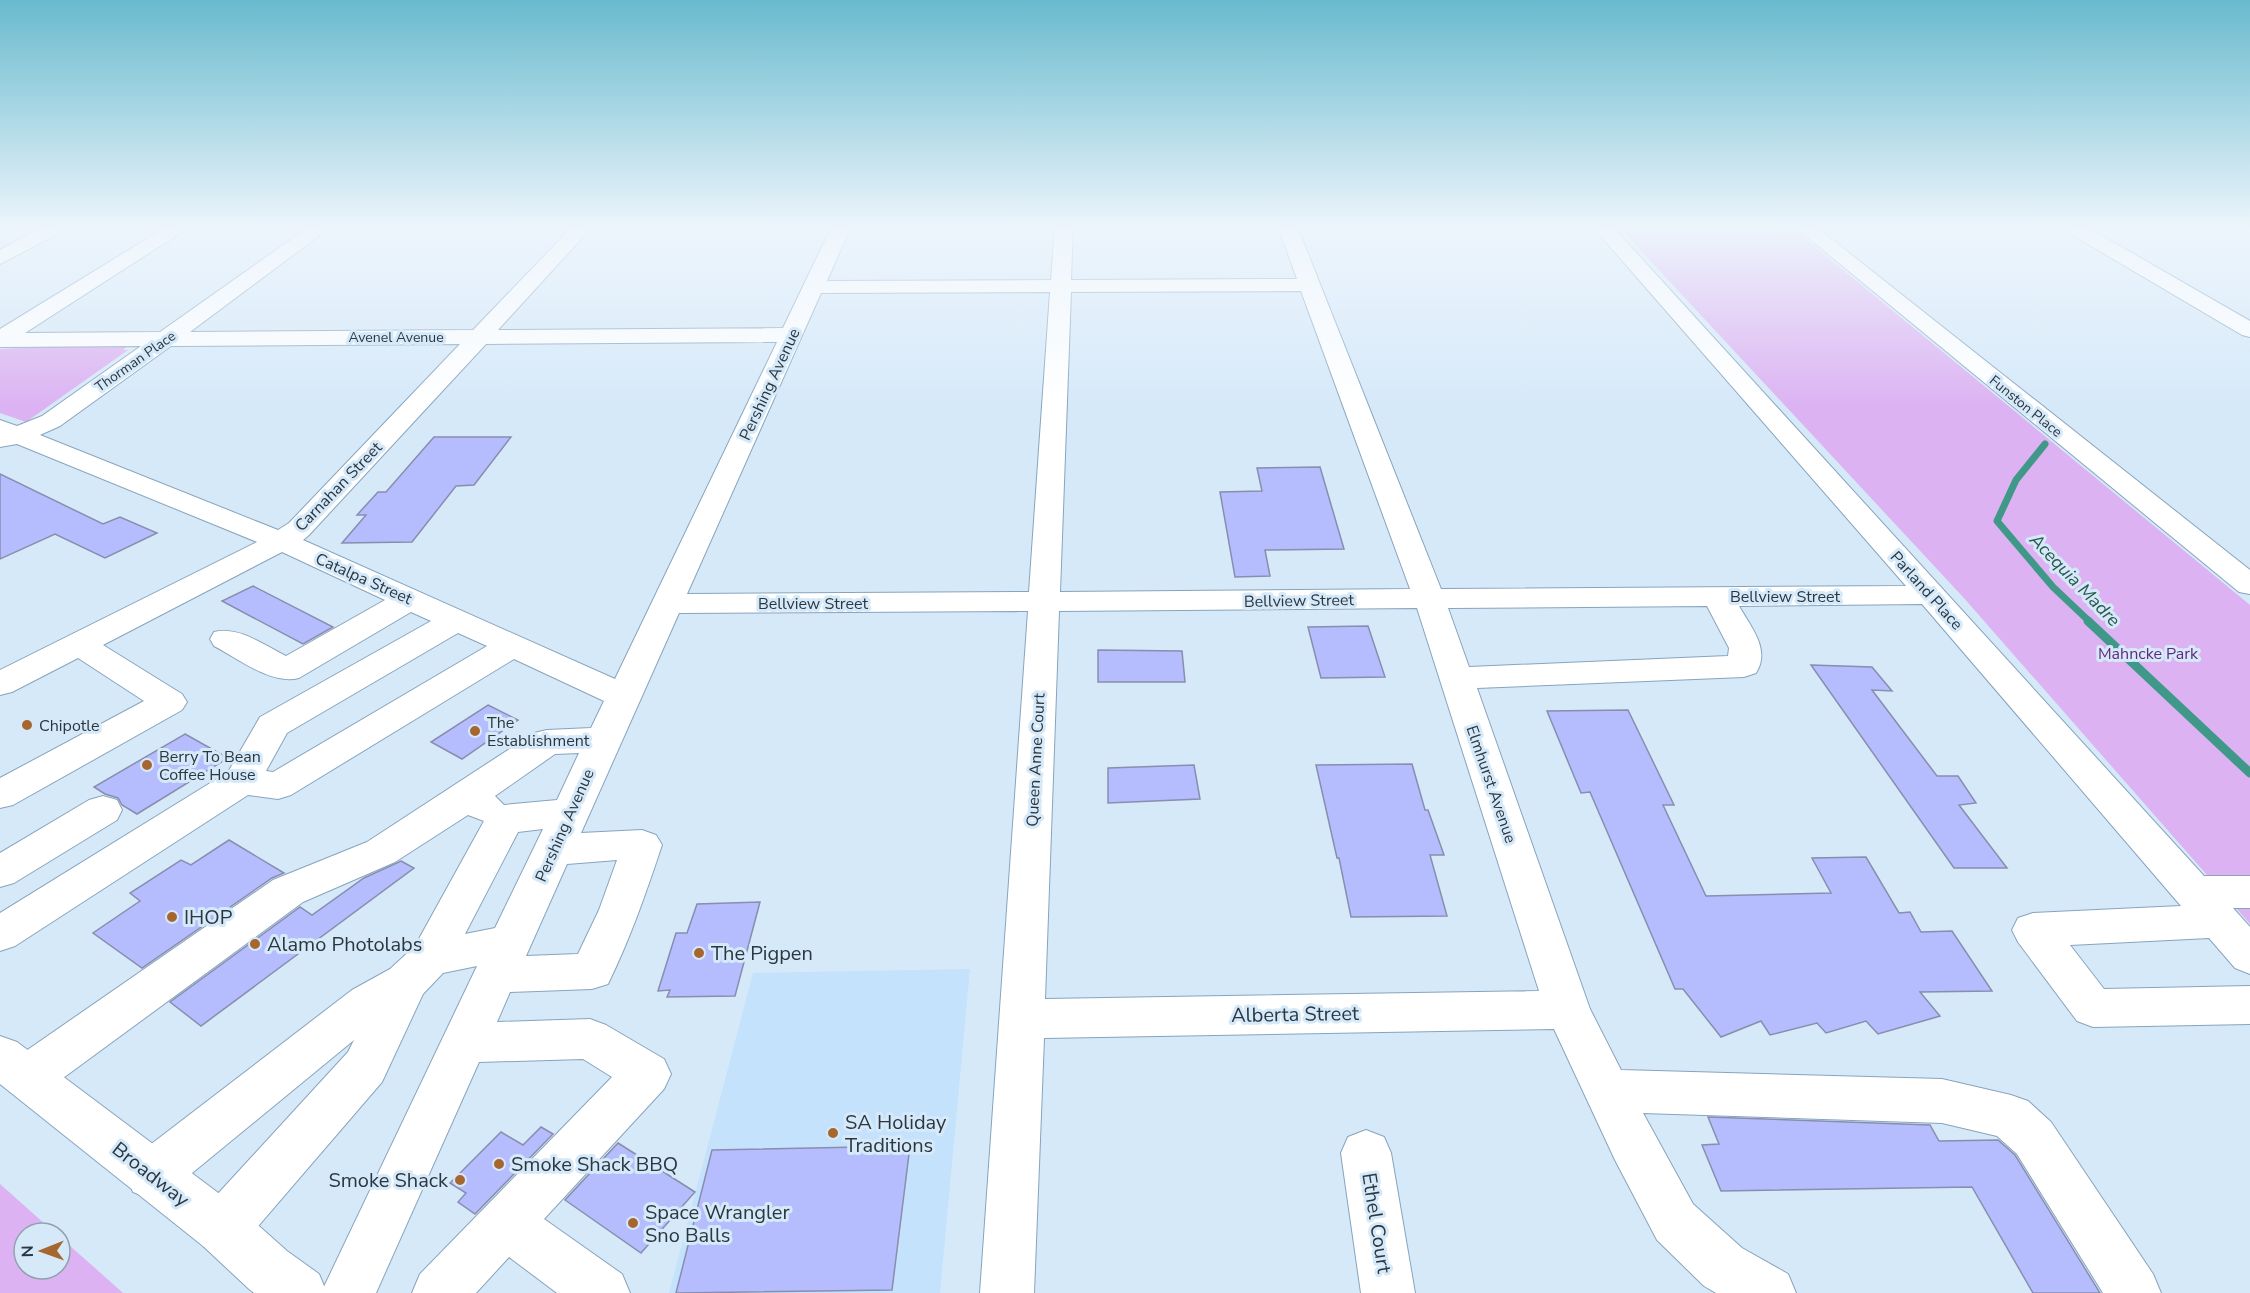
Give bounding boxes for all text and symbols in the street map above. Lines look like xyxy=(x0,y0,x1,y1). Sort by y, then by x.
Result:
street label: Pershing Avenue xyxy=(734,325,806,444)
street label: Thorman Place xyxy=(91,327,179,396)
street label: Avenel Avenue xyxy=(348,328,444,347)
street label: Funston Place xyxy=(1985,371,2066,442)
street label: Carnahan Street xyxy=(290,437,387,536)
water label: Acequia Madre xyxy=(2024,527,2126,632)
street label: Parland Place xyxy=(1885,547,1967,635)
street label: Catalpa Street xyxy=(312,548,416,610)
street label: Bellview Street xyxy=(1730,586,1840,608)
street label: Bellview Street xyxy=(1244,589,1355,613)
street label: Bellview Street xyxy=(758,593,868,615)
park label: Mahncke Park xyxy=(2098,643,2199,665)
street label: Queen Anne Court xyxy=(1022,692,1051,827)
place label: The Establishment xyxy=(487,712,590,752)
place label: Chipotle xyxy=(39,715,99,737)
marker: Chipotle xyxy=(20,718,34,732)
street label: Elmhurst Avenue xyxy=(1461,722,1522,846)
marker: The Establishment xyxy=(468,724,482,738)
place label: Berry To Bean Coffee House xyxy=(159,746,261,786)
marker: Berry To Bean Coffee House xyxy=(140,758,154,772)
street label: Pershing Avenue xyxy=(530,765,600,885)
place label: IHOP xyxy=(184,904,233,931)
marker: IHOP xyxy=(165,910,179,924)
place label: Alamo Photolabs xyxy=(267,931,422,958)
marker: Alamo Photolabs xyxy=(248,937,262,951)
place label: The Pigpen xyxy=(711,940,813,967)
marker: The Pigpen xyxy=(692,946,706,960)
street label: Alberta Street xyxy=(1231,1000,1360,1029)
place label: SA Holiday Traditions xyxy=(845,1109,947,1159)
marker: SA Holiday Traditions xyxy=(826,1126,840,1140)
street label: Broadway xyxy=(106,1136,196,1214)
place label: Smoke Shack BBQ xyxy=(511,1151,678,1178)
marker: Smoke Shack BBQ xyxy=(492,1157,506,1171)
place label: Smoke Shack xyxy=(328,1167,449,1194)
street label: Ethel Court xyxy=(1355,1171,1398,1276)
marker: Smoke Shack xyxy=(453,1173,467,1187)
place label: Space Wrangler Sno Balls xyxy=(645,1199,790,1249)
marker: Space Wrangler Sno Balls xyxy=(626,1216,640,1230)
north arrow xyxy=(12,1221,72,1281)
text: N xyxy=(17,1245,39,1257)

